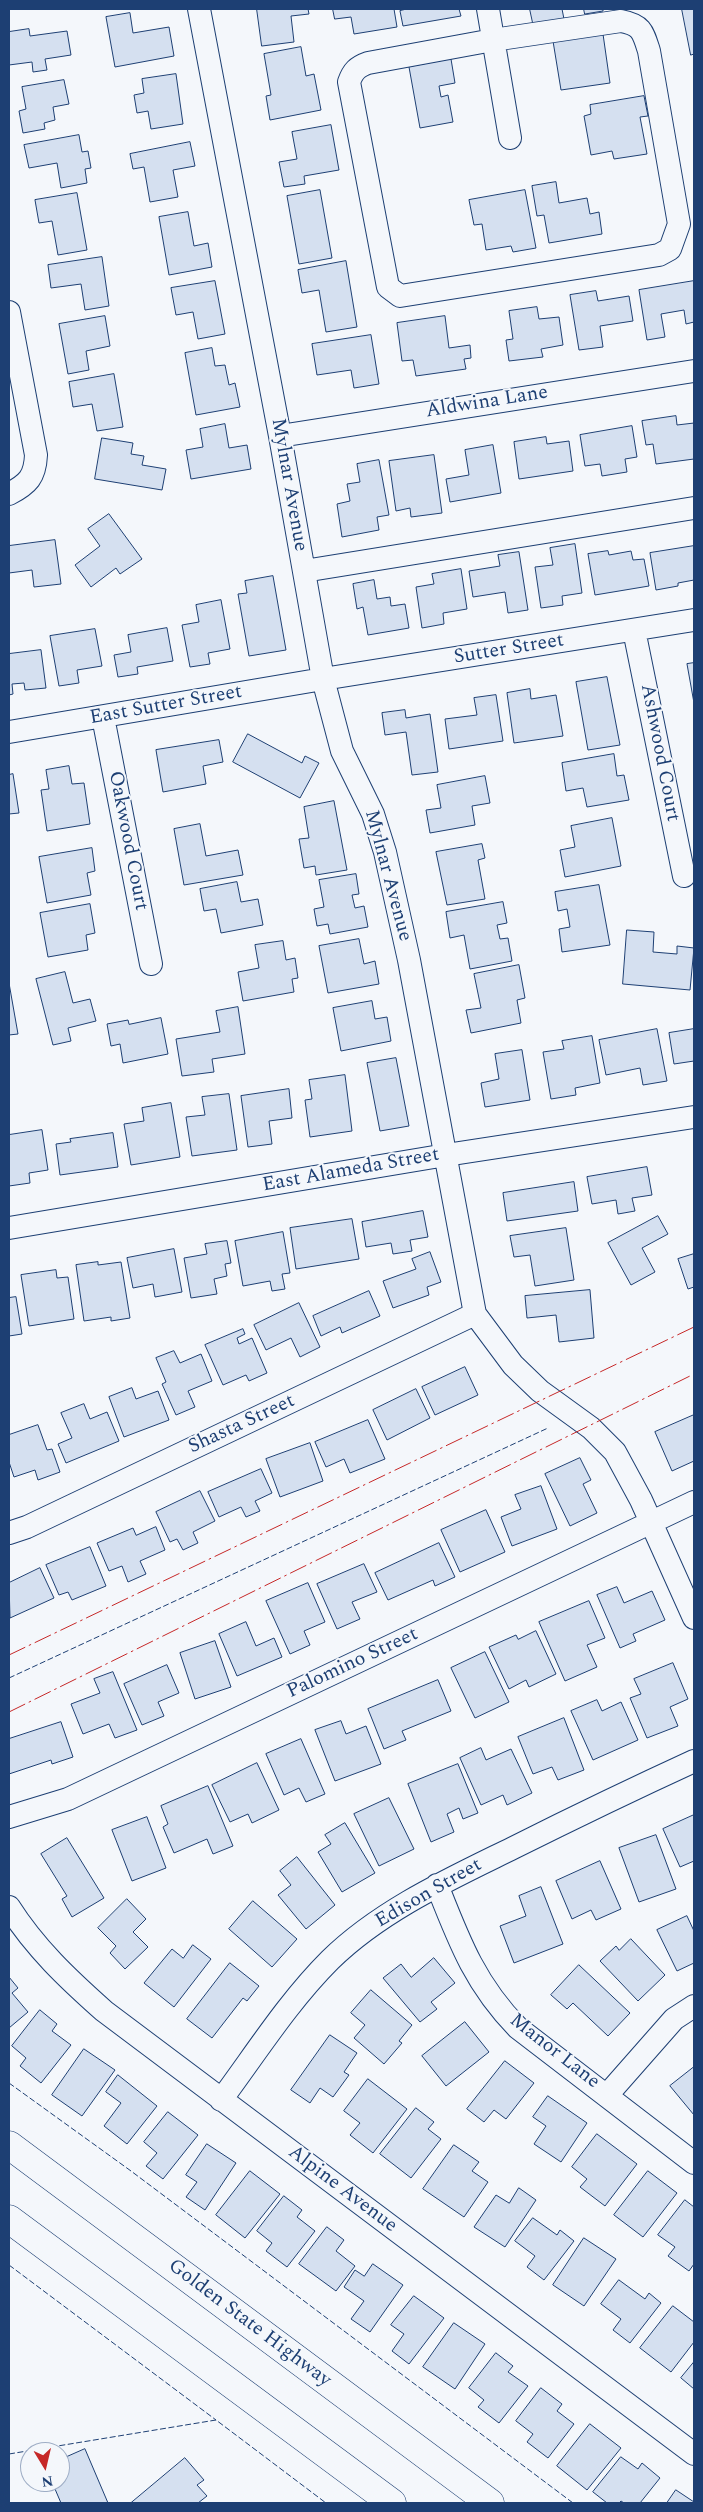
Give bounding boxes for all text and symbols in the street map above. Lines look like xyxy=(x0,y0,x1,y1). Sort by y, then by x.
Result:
street label: Aldwina Lane xyxy=(424,382,550,424)
street label: Mylnar Avenue xyxy=(264,416,312,554)
street label: Sutter Street xyxy=(452,629,566,671)
street label: East Sutter Street xyxy=(88,681,244,731)
street label: Ashwood Court xyxy=(634,682,684,824)
street label: Oakwood Court xyxy=(102,769,152,913)
street label: Mylnar Avenue xyxy=(358,808,416,944)
street label: East Alameda Street xyxy=(261,1144,441,1198)
street label: Shasta Street xyxy=(185,1390,299,1460)
street label: Palomino Street xyxy=(284,1623,422,1705)
street label: Edison Street xyxy=(371,1854,487,1934)
street label: Manor Lane xyxy=(504,2009,604,2095)
street label: Alpine Avenue xyxy=(283,2141,401,2239)
street label: Golden State Highway xyxy=(163,2255,335,2393)
north arrow xyxy=(20,2442,70,2492)
text: N xyxy=(40,2470,55,2493)

